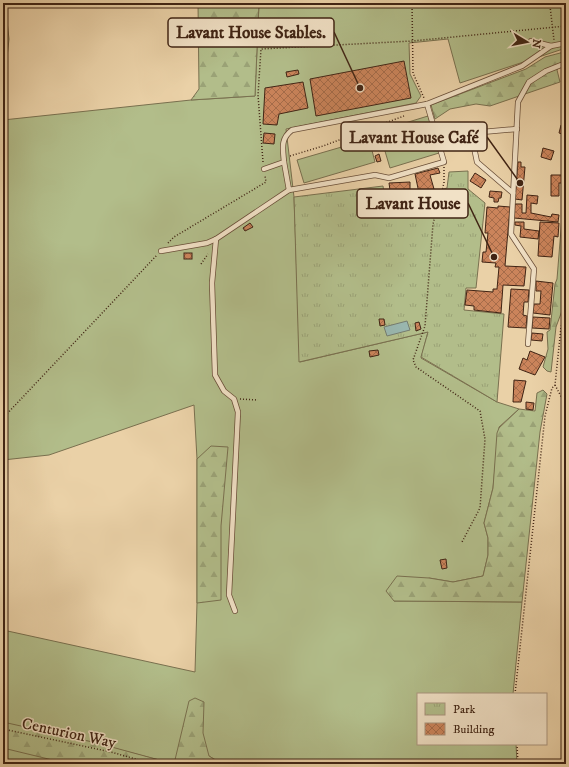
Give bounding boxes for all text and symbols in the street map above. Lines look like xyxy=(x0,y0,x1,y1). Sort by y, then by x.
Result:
callout: Lavant House Stables. xyxy=(168,18,334,47)
text: Lavant House Stables. xyxy=(176,22,326,44)
north arrow xyxy=(507,22,547,62)
text: N xyxy=(528,38,544,49)
callout: Lavant House Café xyxy=(341,122,487,151)
text: Lavant House Café xyxy=(349,127,480,149)
callout: Lavant House xyxy=(357,189,468,218)
text: Lavant House xyxy=(365,193,461,215)
legend xyxy=(417,693,547,745)
text: Park xyxy=(453,702,475,717)
street label: Centurion Way xyxy=(20,713,118,753)
text: Building xyxy=(453,722,494,737)

